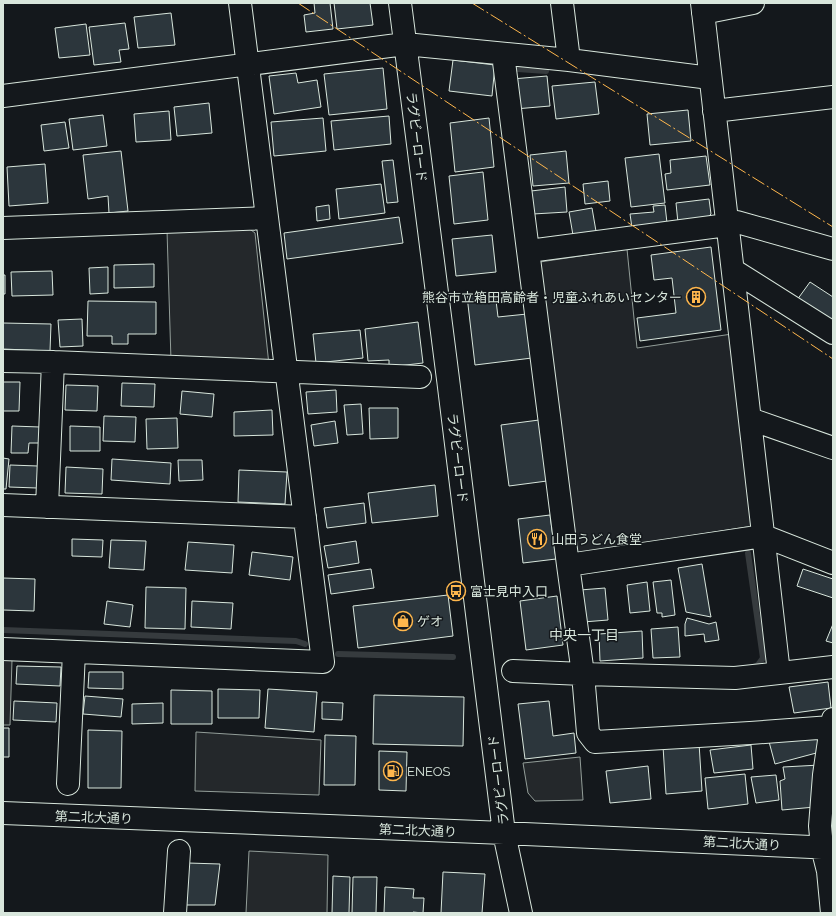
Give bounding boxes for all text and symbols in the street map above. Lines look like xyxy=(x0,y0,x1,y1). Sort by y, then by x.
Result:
street label: ラグビーロード xyxy=(404,91,429,183)
building icon: 熊谷市立箱田高齢者・児童ふれあいセンター xyxy=(685,286,707,308)
place label: 熊谷市立箱田高齢者・児童ふれあいセンター xyxy=(422,290,682,305)
street label: ラグビーロード xyxy=(445,412,470,504)
restaurant icon: 山田うどん食堂 xyxy=(526,528,548,550)
place label: 山田うどん食堂 xyxy=(551,532,642,547)
bus stop icon: 富士見中入口 xyxy=(445,580,467,602)
place label: 富士見中入口 xyxy=(470,584,548,599)
shop icon: ゲオ xyxy=(392,610,414,632)
place label: ゲオ xyxy=(417,614,443,629)
district label: 中央一丁目 xyxy=(549,627,619,643)
street label: ラグビーロード xyxy=(486,734,511,826)
fuel station icon: ENEOS xyxy=(382,760,404,782)
place label: ENEOS xyxy=(407,764,450,779)
street label: 第二北大通り xyxy=(55,809,133,826)
street label: 第二北大通り xyxy=(379,822,457,839)
street label: 第二北大通り xyxy=(703,834,781,853)

